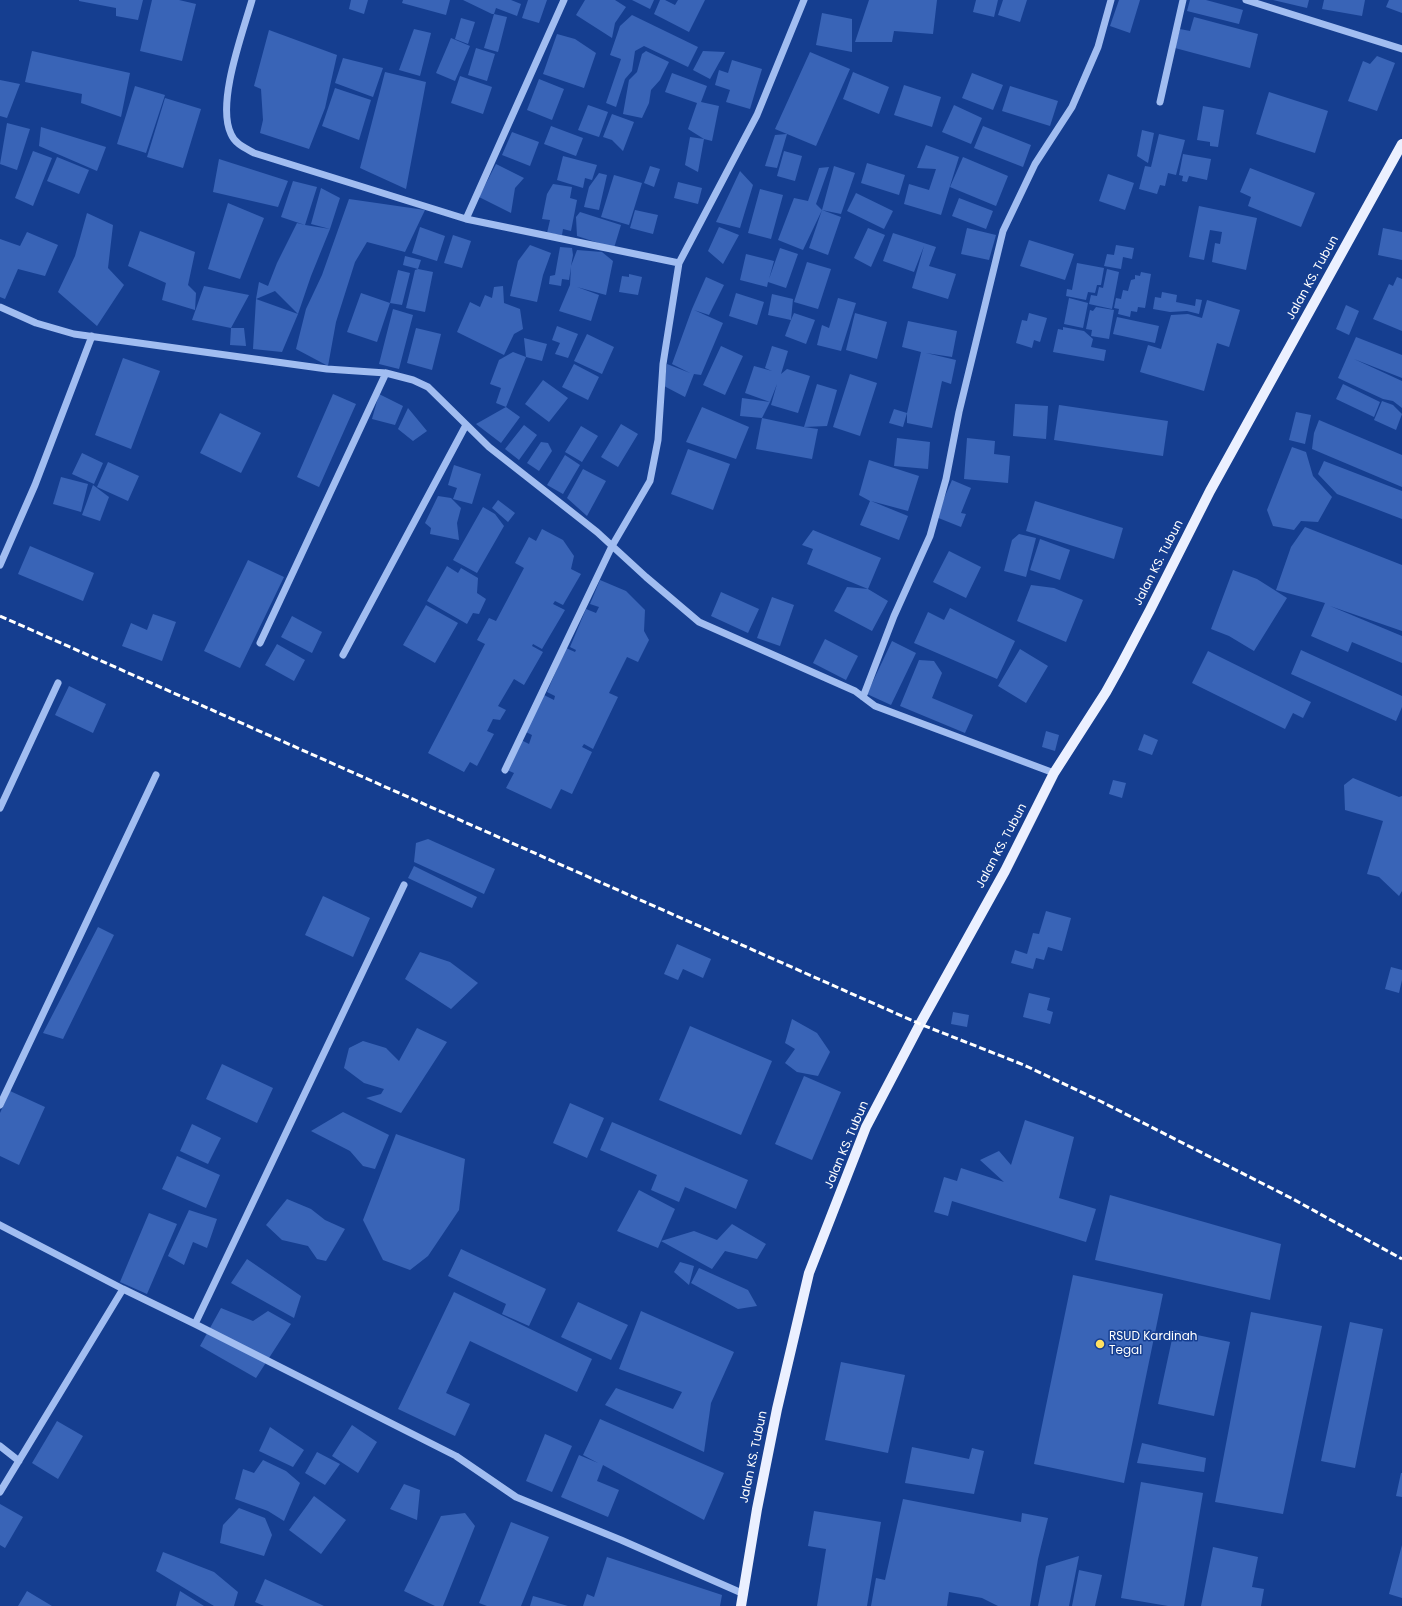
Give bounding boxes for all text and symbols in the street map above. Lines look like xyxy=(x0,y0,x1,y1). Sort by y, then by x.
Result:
street label: Jalan KS. Tubun xyxy=(1284,233,1342,323)
street label: Jalan KS. Tubun xyxy=(1131,518,1187,608)
street label: Jalan KS. Tubun xyxy=(974,801,1030,891)
street label: Jalan KS. Tubun xyxy=(822,1099,872,1191)
place label: RSUD Kardinah Tegal xyxy=(1109,1330,1197,1358)
marker: RSUD Kardinah Tegal xyxy=(1094,1338,1106,1350)
street label: Jalan KS. Tubun xyxy=(737,1410,771,1504)

